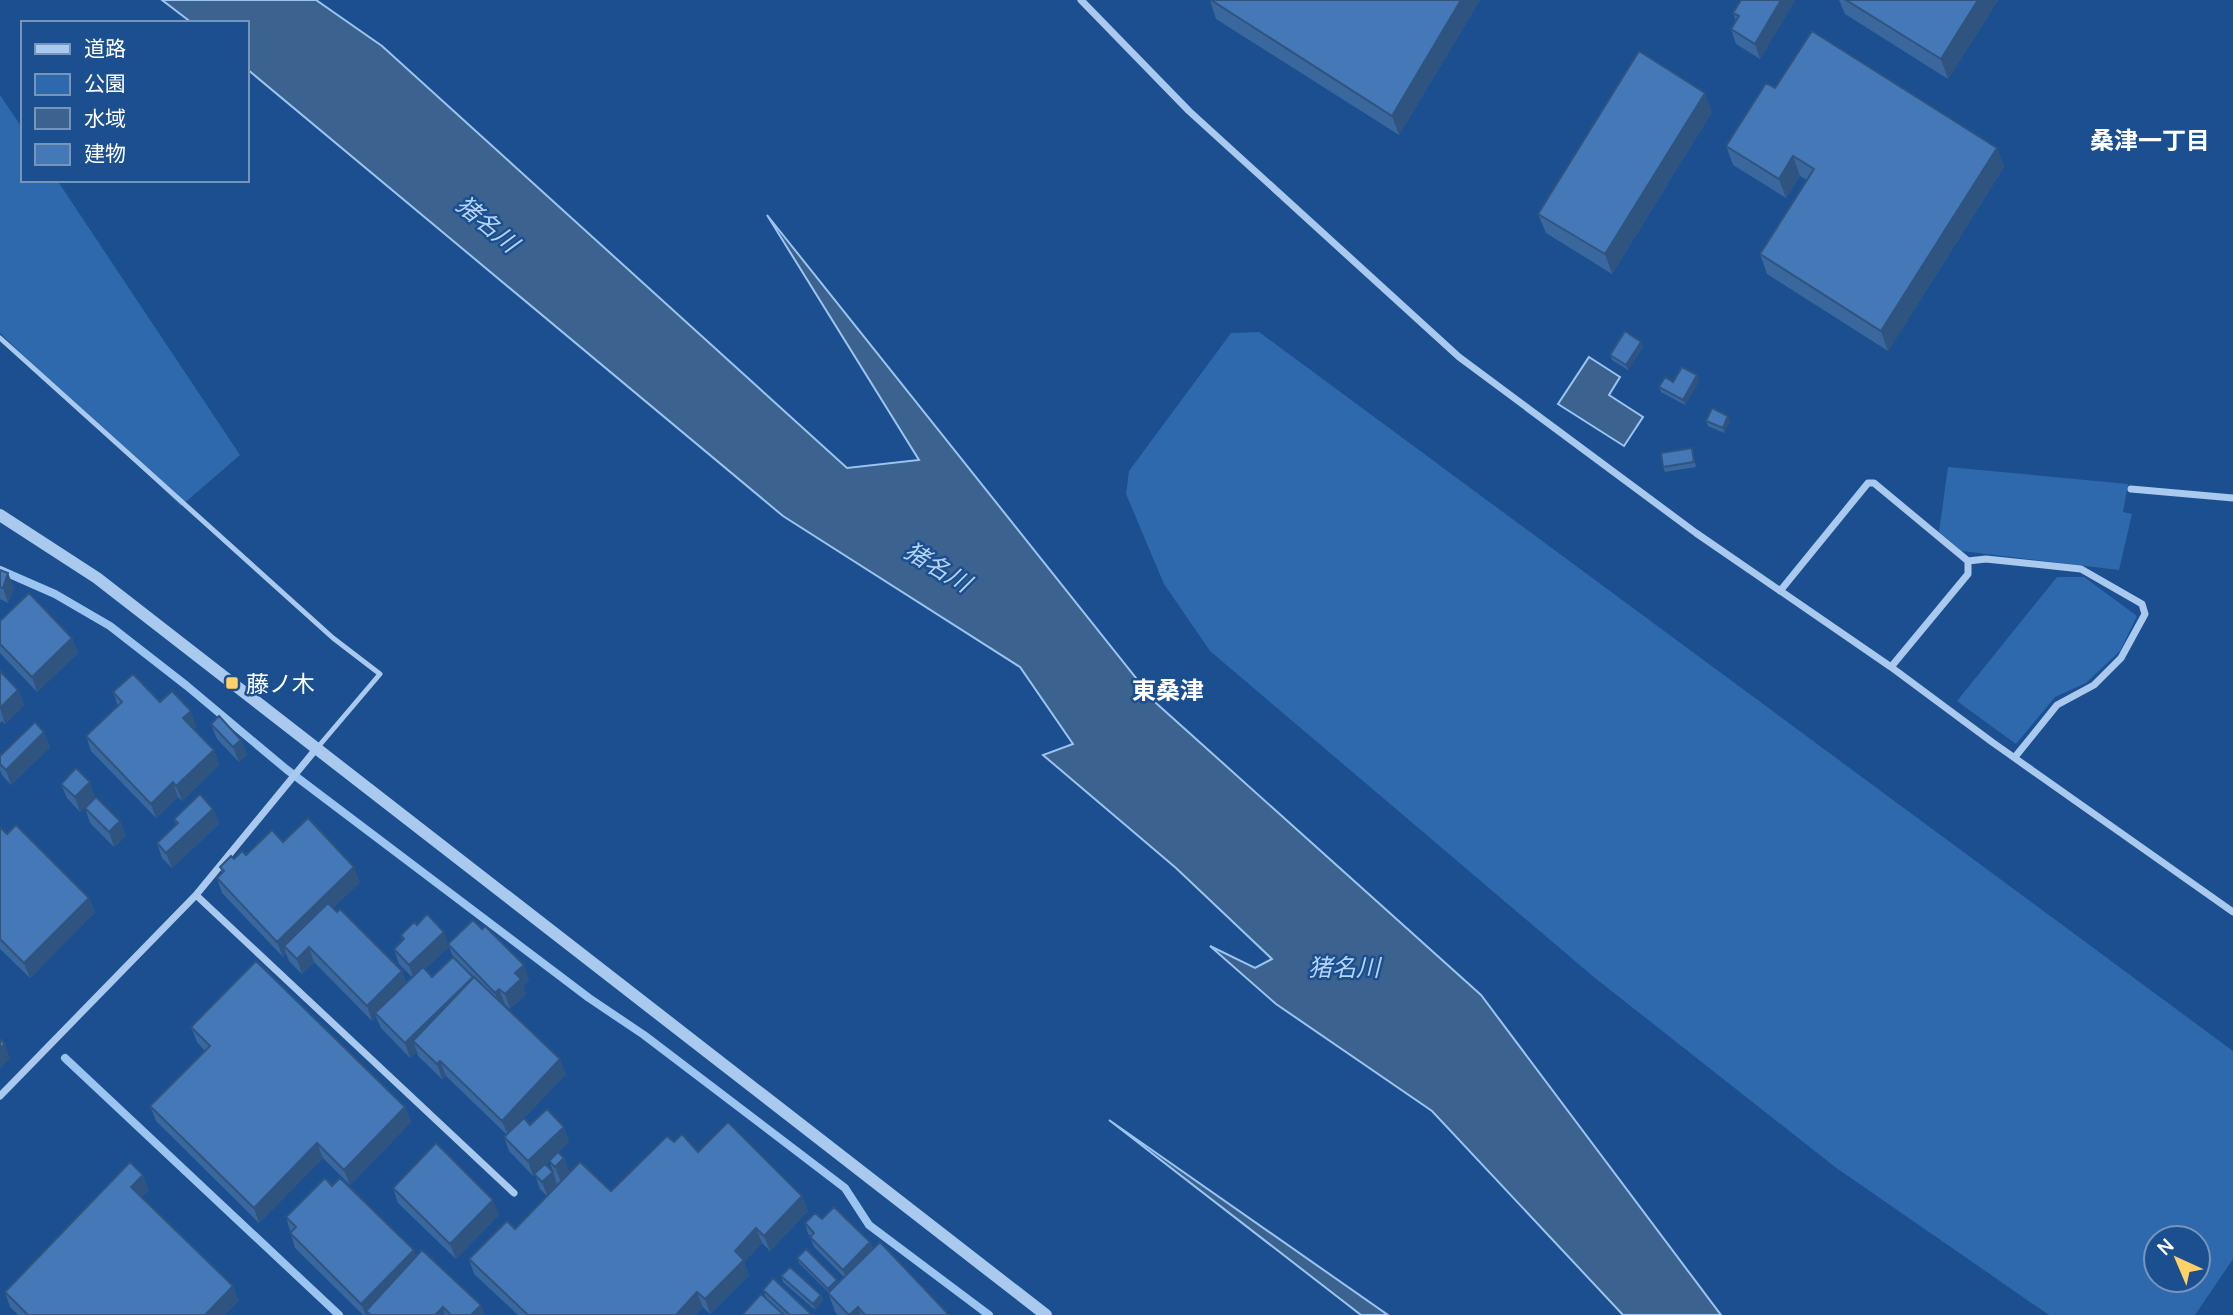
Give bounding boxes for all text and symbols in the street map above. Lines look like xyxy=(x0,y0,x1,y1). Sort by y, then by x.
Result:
legend xyxy=(21,21,248,182)
text: 道路 xyxy=(84,34,126,62)
text: 公園 xyxy=(84,69,126,97)
text: 水域 xyxy=(84,104,126,132)
district label: 桑津一丁目 xyxy=(2090,123,2210,156)
text: 建物 xyxy=(84,139,126,167)
water label: 猪名川 xyxy=(450,187,528,261)
water label: 猪名川 xyxy=(899,533,980,600)
place label: 藤ノ木 xyxy=(246,667,315,699)
district label: 東桑津 xyxy=(1132,673,1204,706)
marker: 藤ノ木 xyxy=(224,675,240,691)
water label: 猪名川 xyxy=(1308,950,1383,983)
north arrow xyxy=(2142,1224,2212,1294)
text: N xyxy=(2151,1233,2179,1261)

